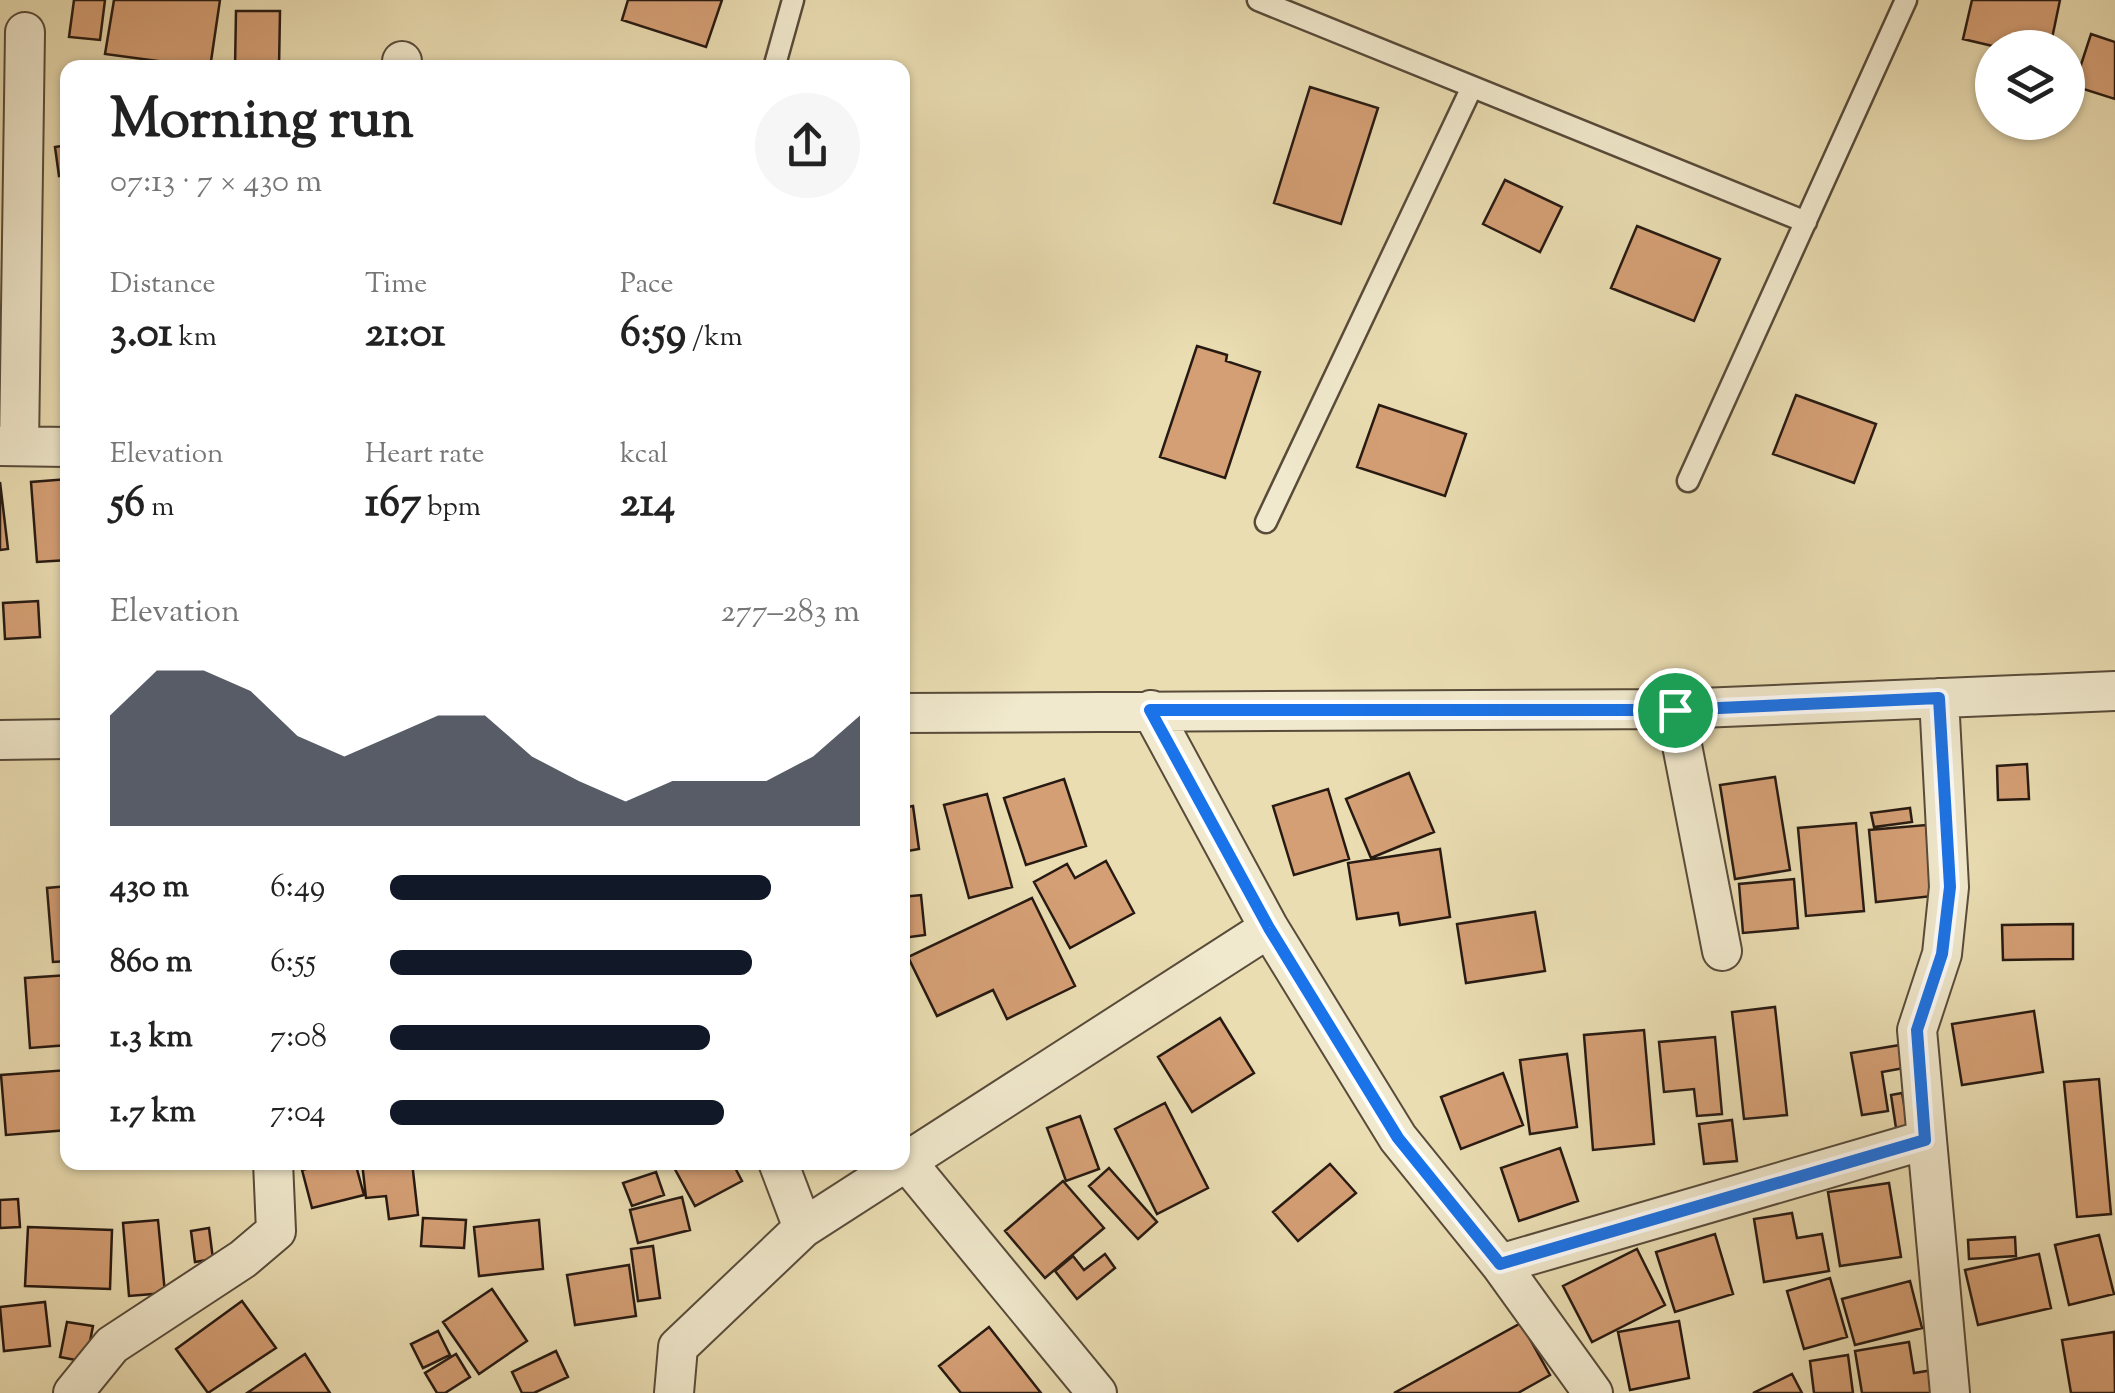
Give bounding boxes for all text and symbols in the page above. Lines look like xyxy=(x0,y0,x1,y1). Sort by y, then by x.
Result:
map controls xyxy=(1975,30,2085,140)
button: layers xyxy=(1975,30,2085,140)
text: Morning run xyxy=(110,83,414,162)
button: share xyxy=(755,93,860,198)
text: 07:13 · 7 × 430 m xyxy=(110,160,322,206)
text: Distance xyxy=(110,265,216,305)
text: Time xyxy=(365,265,427,305)
text: Pace xyxy=(620,265,674,305)
text: 3.01 xyxy=(110,305,173,365)
text: 21:01 xyxy=(365,305,446,365)
text: 6:59 xyxy=(620,305,686,365)
text: km xyxy=(173,318,217,358)
text: /km xyxy=(686,318,743,358)
text: Elevation xyxy=(110,435,224,475)
text: Heart rate xyxy=(365,435,485,475)
text: kcal xyxy=(620,435,668,475)
text: 56 xyxy=(110,475,145,535)
text: 167 xyxy=(365,475,421,535)
text: 214 xyxy=(620,475,675,535)
text: m xyxy=(145,488,174,528)
text: bpm xyxy=(421,488,481,528)
text: Elevation xyxy=(110,590,240,636)
text: 277–283 m xyxy=(721,590,860,636)
pin xyxy=(1633,668,1718,753)
icon: arrive xyxy=(1648,683,1703,738)
text: 430 m xyxy=(110,865,189,911)
text: 6:49 xyxy=(270,865,325,911)
text: 860 m xyxy=(110,940,192,986)
text: 6:55 xyxy=(270,940,316,986)
text: 1.3 km xyxy=(110,1015,193,1061)
text: 7:08 xyxy=(270,1015,327,1061)
text: 1.7 km xyxy=(110,1090,196,1136)
text: 7:04 xyxy=(270,1090,326,1136)

